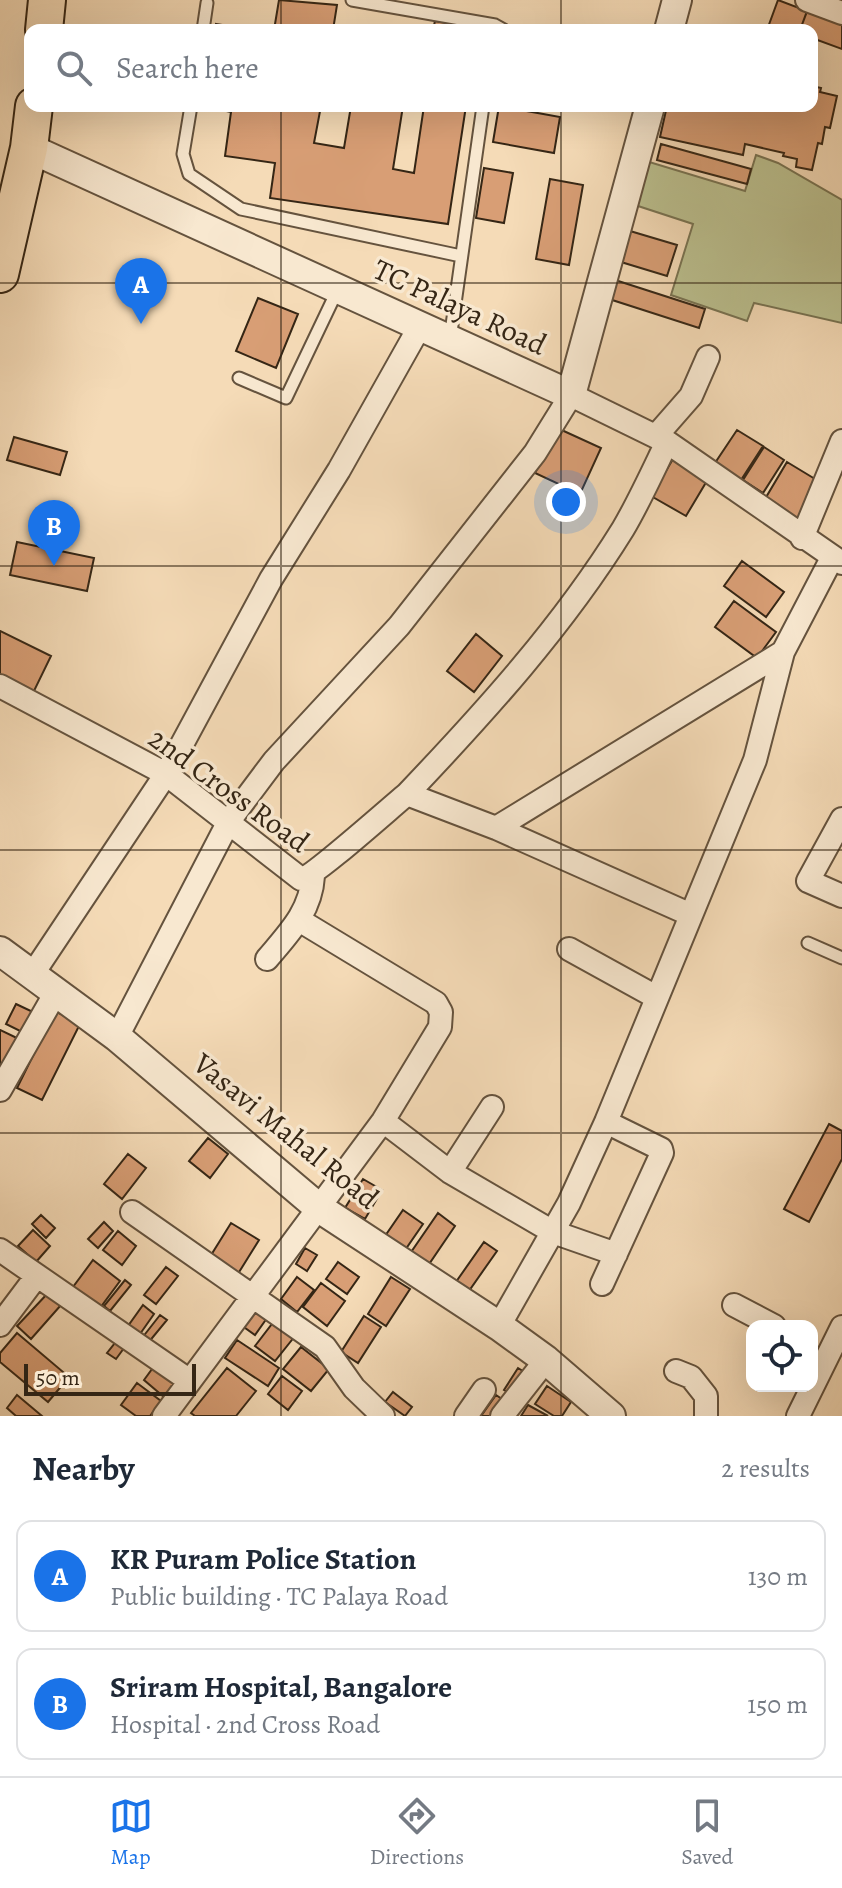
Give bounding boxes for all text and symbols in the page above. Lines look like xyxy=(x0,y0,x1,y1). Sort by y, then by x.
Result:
search box xyxy=(24,24,818,112)
icon: search xyxy=(52,46,96,90)
text: Search here xyxy=(116,48,259,88)
street label: TC Palaya Road xyxy=(367,249,554,365)
pin: A xyxy=(115,258,167,324)
your location xyxy=(546,482,586,522)
pin: B xyxy=(28,500,80,566)
street label: 2nd Cross Road xyxy=(141,718,318,862)
street label: Vasavi Mahal Road xyxy=(184,1043,388,1219)
map controls xyxy=(746,1320,818,1392)
button: locate xyxy=(746,1320,818,1392)
scale bar xyxy=(24,1360,196,1396)
text: 50 m xyxy=(36,1363,80,1393)
text: Nearby xyxy=(32,1445,135,1492)
text: 2 results xyxy=(721,1451,810,1486)
text: KR Puram Police Station xyxy=(110,1539,416,1579)
text: A xyxy=(52,1559,68,1594)
text: 130 m xyxy=(748,1559,808,1594)
text: Public building · TC Palaya Road xyxy=(110,1579,448,1614)
text: Sriram Hospital, Bangalore xyxy=(110,1667,452,1707)
text: B xyxy=(52,1687,68,1722)
text: 150 m xyxy=(747,1687,808,1722)
text: Hospital · 2nd Cross Road xyxy=(110,1707,380,1742)
tab: Map xyxy=(109,1794,153,1872)
tab: Directions xyxy=(370,1794,464,1872)
tab: Saved xyxy=(681,1794,733,1872)

